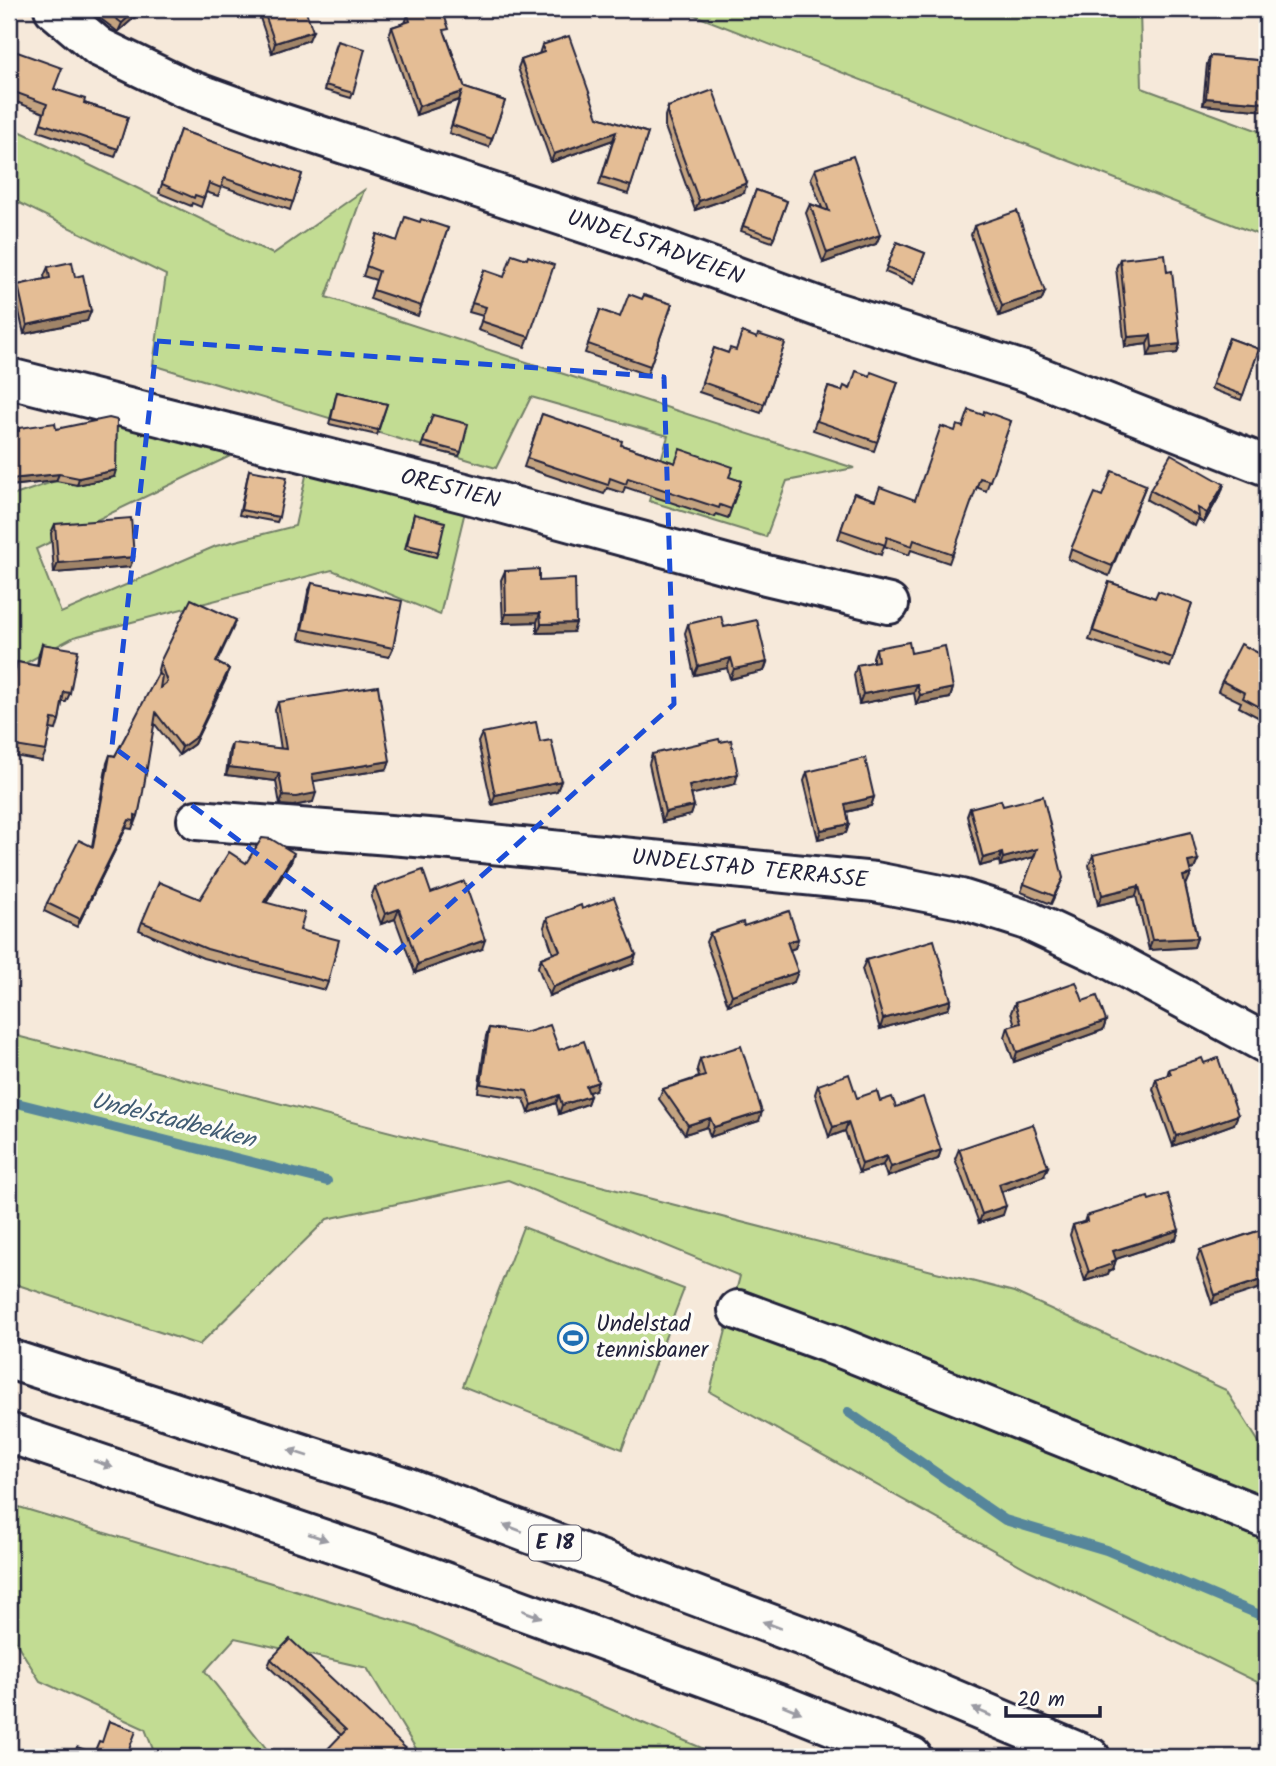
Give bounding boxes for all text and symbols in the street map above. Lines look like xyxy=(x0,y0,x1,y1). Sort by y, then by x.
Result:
street label: UNDELSTADVEIEN xyxy=(562,200,749,296)
street label: ORESTIEN xyxy=(396,459,504,520)
street label: UNDELSTAD TERRASSE xyxy=(630,840,870,899)
water label: Undelstadbekken xyxy=(87,1082,261,1161)
place label: Undelstad tennisbaner xyxy=(596,1307,710,1369)
sports icon: Undelstad tennisbaner xyxy=(556,1321,590,1355)
one-way arrow xyxy=(287,1447,308,1457)
one-way arrow xyxy=(92,1459,113,1470)
one-way arrow xyxy=(502,1522,523,1533)
road number: E 18 xyxy=(529,1526,581,1560)
one-way arrow xyxy=(308,1532,329,1543)
one-way arrow xyxy=(522,1609,543,1620)
one-way arrow xyxy=(761,1619,782,1630)
scale bar xyxy=(1006,1675,1101,1719)
text: 20 m xyxy=(1017,1684,1065,1717)
one-way arrow xyxy=(782,1703,803,1714)
one-way arrow xyxy=(971,1706,992,1717)

